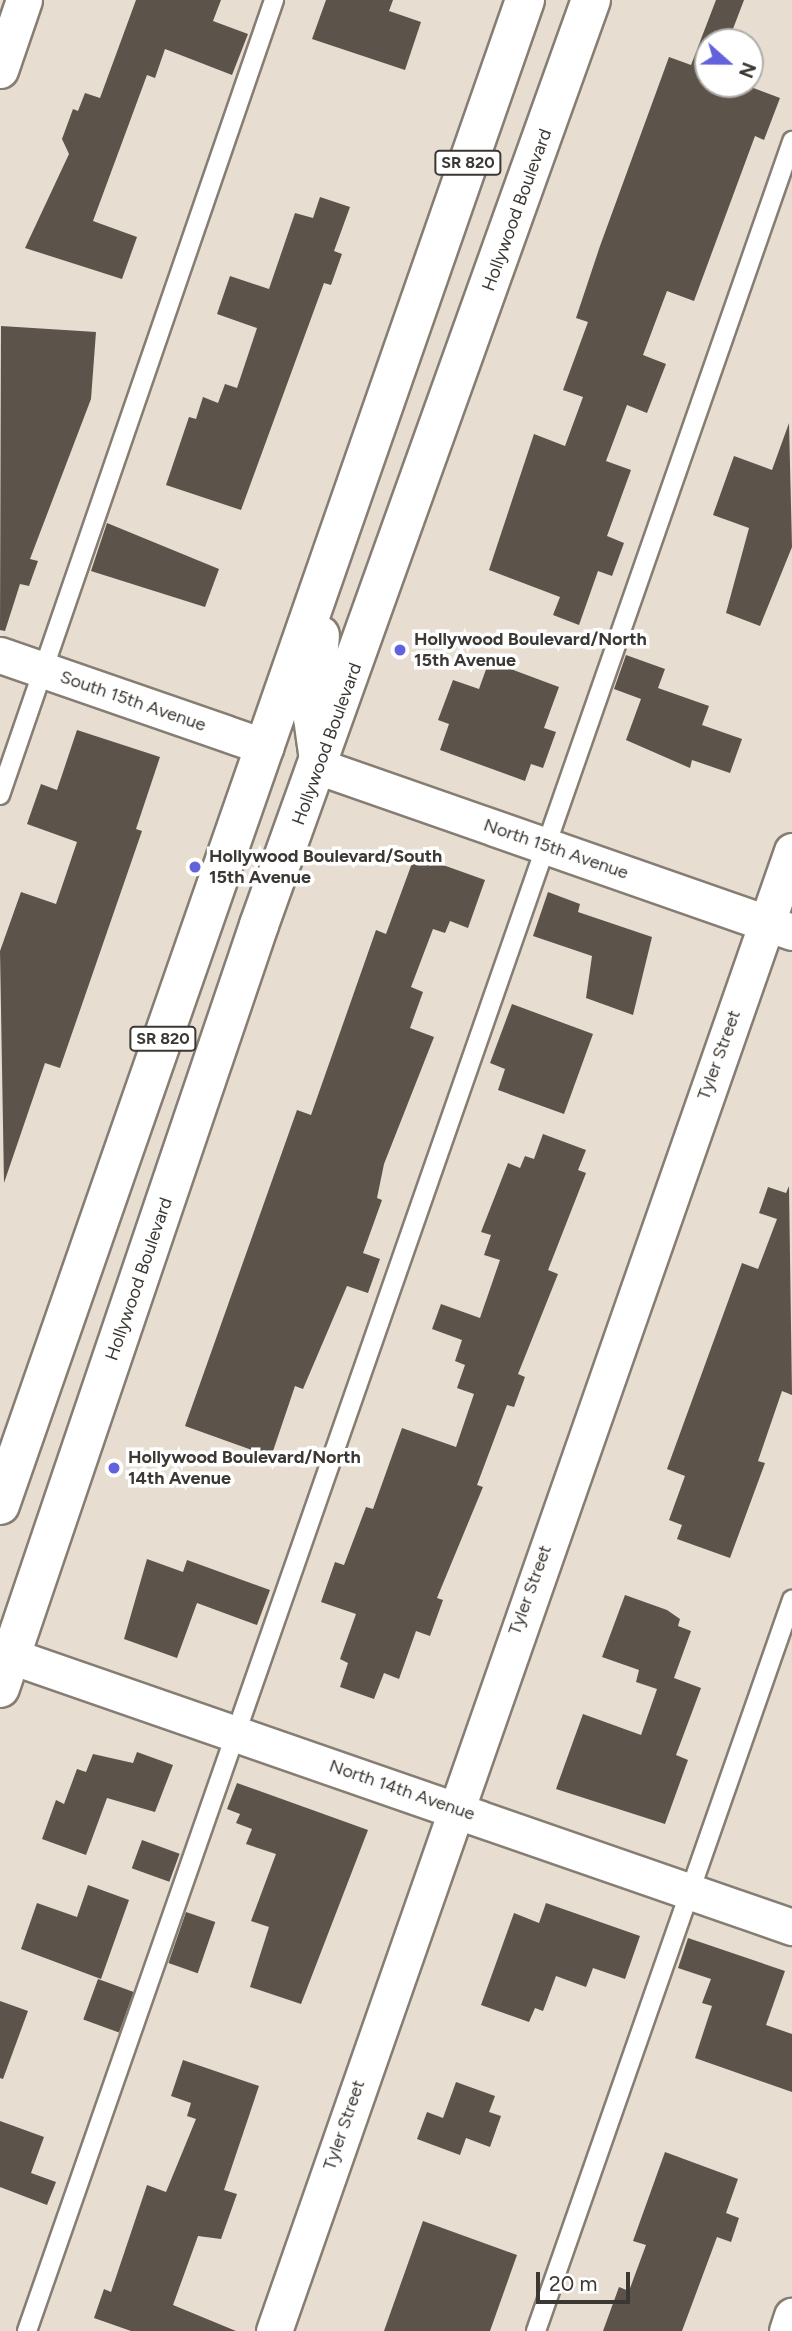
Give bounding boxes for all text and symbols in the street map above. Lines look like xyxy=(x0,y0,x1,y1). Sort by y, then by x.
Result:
north arrow xyxy=(694,28,764,98)
text: N xyxy=(734,59,761,81)
street label: Hollywood Boulevard xyxy=(478,126,556,294)
road number: SR 820 xyxy=(433,150,503,176)
place label: Hollywood Boulevard/North 15th Avenue xyxy=(414,629,647,672)
marker: Hollywood Boulevard/North 15th Avenue xyxy=(392,642,408,658)
street label: Hollywood Boulevard xyxy=(288,660,366,828)
street label: South 15th Avenue xyxy=(57,666,209,736)
street label: North 15th Avenue xyxy=(481,814,631,884)
place label: Hollywood Boulevard/South 15th Avenue xyxy=(209,846,442,888)
marker: Hollywood Boulevard/South 15th Avenue xyxy=(187,859,203,875)
street label: Tyler Street xyxy=(693,1007,745,1103)
road number: SR 820 xyxy=(128,1026,198,1051)
street label: Hollywood Boulevard xyxy=(101,1195,177,1363)
place label: Hollywood Boulevard/North 14th Avenue xyxy=(128,1447,361,1490)
marker: Hollywood Boulevard/North 14th Avenue xyxy=(106,1460,122,1476)
street label: Tyler Street xyxy=(504,1542,556,1638)
street label: North 14th Avenue xyxy=(326,1755,478,1825)
street label: Tyler Street xyxy=(319,2077,369,2173)
scale bar xyxy=(540,2258,634,2302)
text: 20 m xyxy=(549,2271,597,2296)

